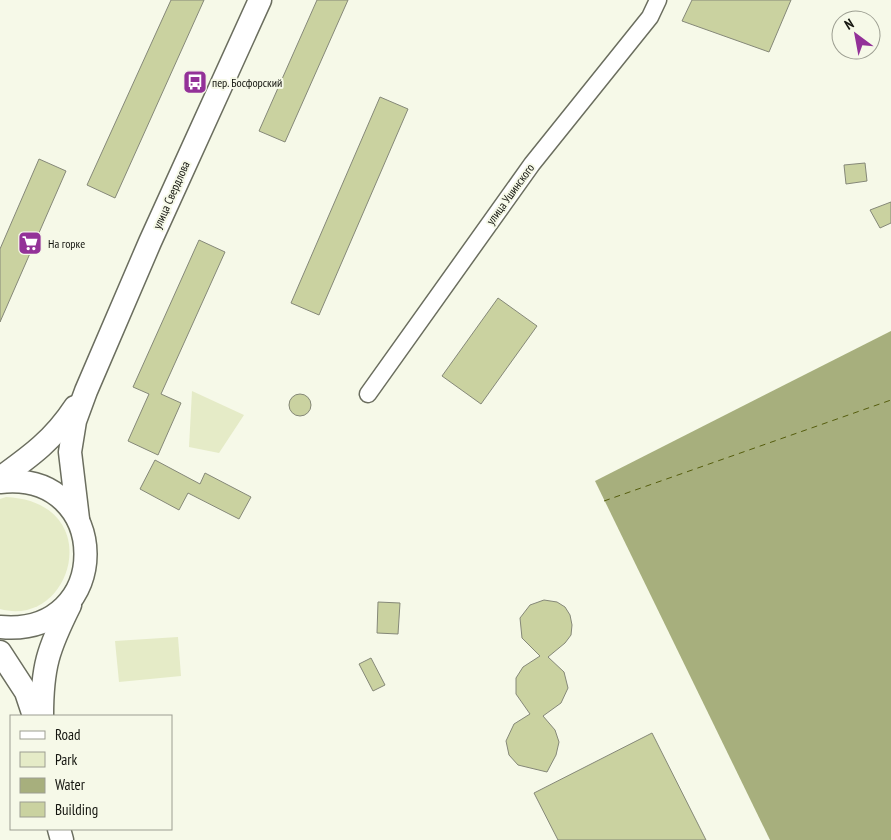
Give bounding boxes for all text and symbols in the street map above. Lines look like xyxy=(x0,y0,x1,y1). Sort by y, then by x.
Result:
north arrow xyxy=(831,10,881,60)
text: N xyxy=(841,14,857,34)
bus stop icon: пер. Босфорский xyxy=(182,69,208,95)
place label: пер. Босфорский xyxy=(212,75,282,90)
street label: улица Свердлова xyxy=(149,158,193,231)
street label: улица Ушинского xyxy=(483,160,537,228)
supermarket icon: На горке xyxy=(17,230,43,256)
place label: На горке xyxy=(48,236,85,251)
legend xyxy=(10,715,172,830)
text: Road xyxy=(55,725,81,744)
text: Park xyxy=(55,750,77,769)
text: Water xyxy=(55,775,86,794)
text: Building xyxy=(55,800,98,819)

